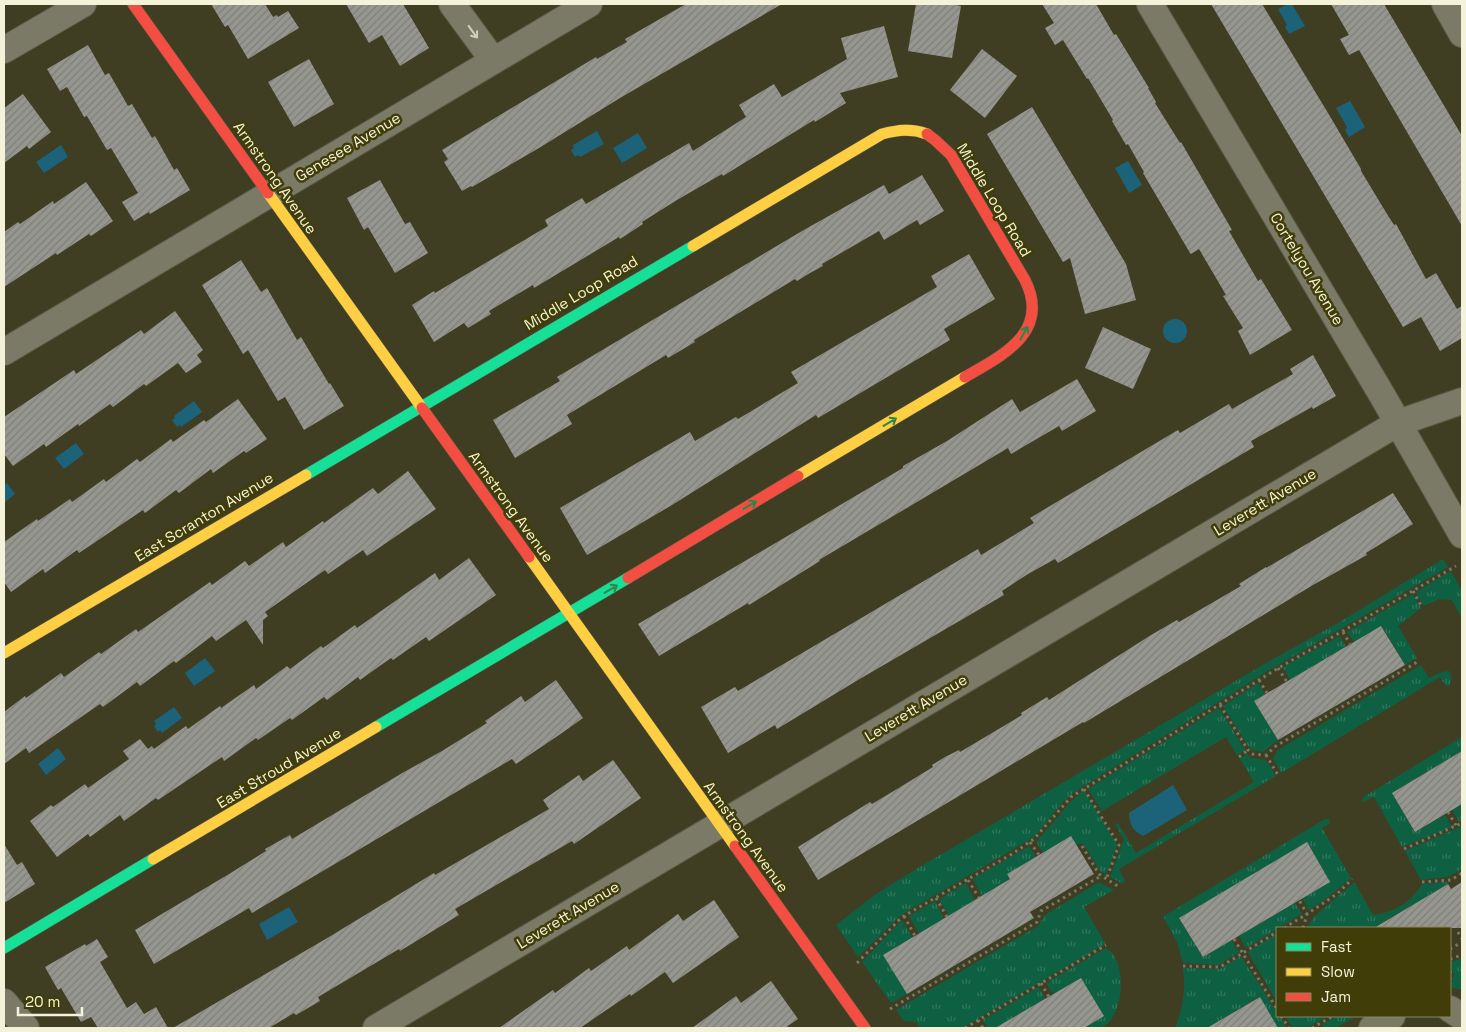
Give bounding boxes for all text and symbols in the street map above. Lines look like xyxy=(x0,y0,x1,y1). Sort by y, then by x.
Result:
one-way arrow xyxy=(468,25,478,39)
street label: Genesee Avenue xyxy=(292,108,404,185)
street label: Armstrong Avenue xyxy=(230,118,321,238)
street label: Middle Loop Road xyxy=(953,139,1036,260)
street label: Cortelyou Avenue xyxy=(1266,209,1349,329)
street label: Middle Loop Road xyxy=(520,251,641,334)
one-way arrow xyxy=(1020,326,1029,341)
one-way arrow xyxy=(882,417,896,427)
street label: Armstrong Avenue xyxy=(465,447,558,566)
street label: Leverett Avenue xyxy=(1210,463,1319,540)
street label: East Scranton Avenue xyxy=(131,468,277,566)
one-way arrow xyxy=(743,500,757,510)
one-way arrow xyxy=(603,583,617,593)
street label: Leverett Avenue xyxy=(861,669,970,746)
street label: East Stroud Avenue xyxy=(213,723,344,812)
street label: Armstrong Avenue xyxy=(700,777,793,896)
street label: Leverett Avenue xyxy=(513,876,622,953)
legend xyxy=(1276,927,1451,1017)
text: Fast xyxy=(1321,937,1352,956)
text: Slow xyxy=(1321,962,1355,981)
scale bar xyxy=(18,984,81,1016)
text: Jam xyxy=(1321,987,1351,1006)
text: 20 m xyxy=(25,992,60,1011)

